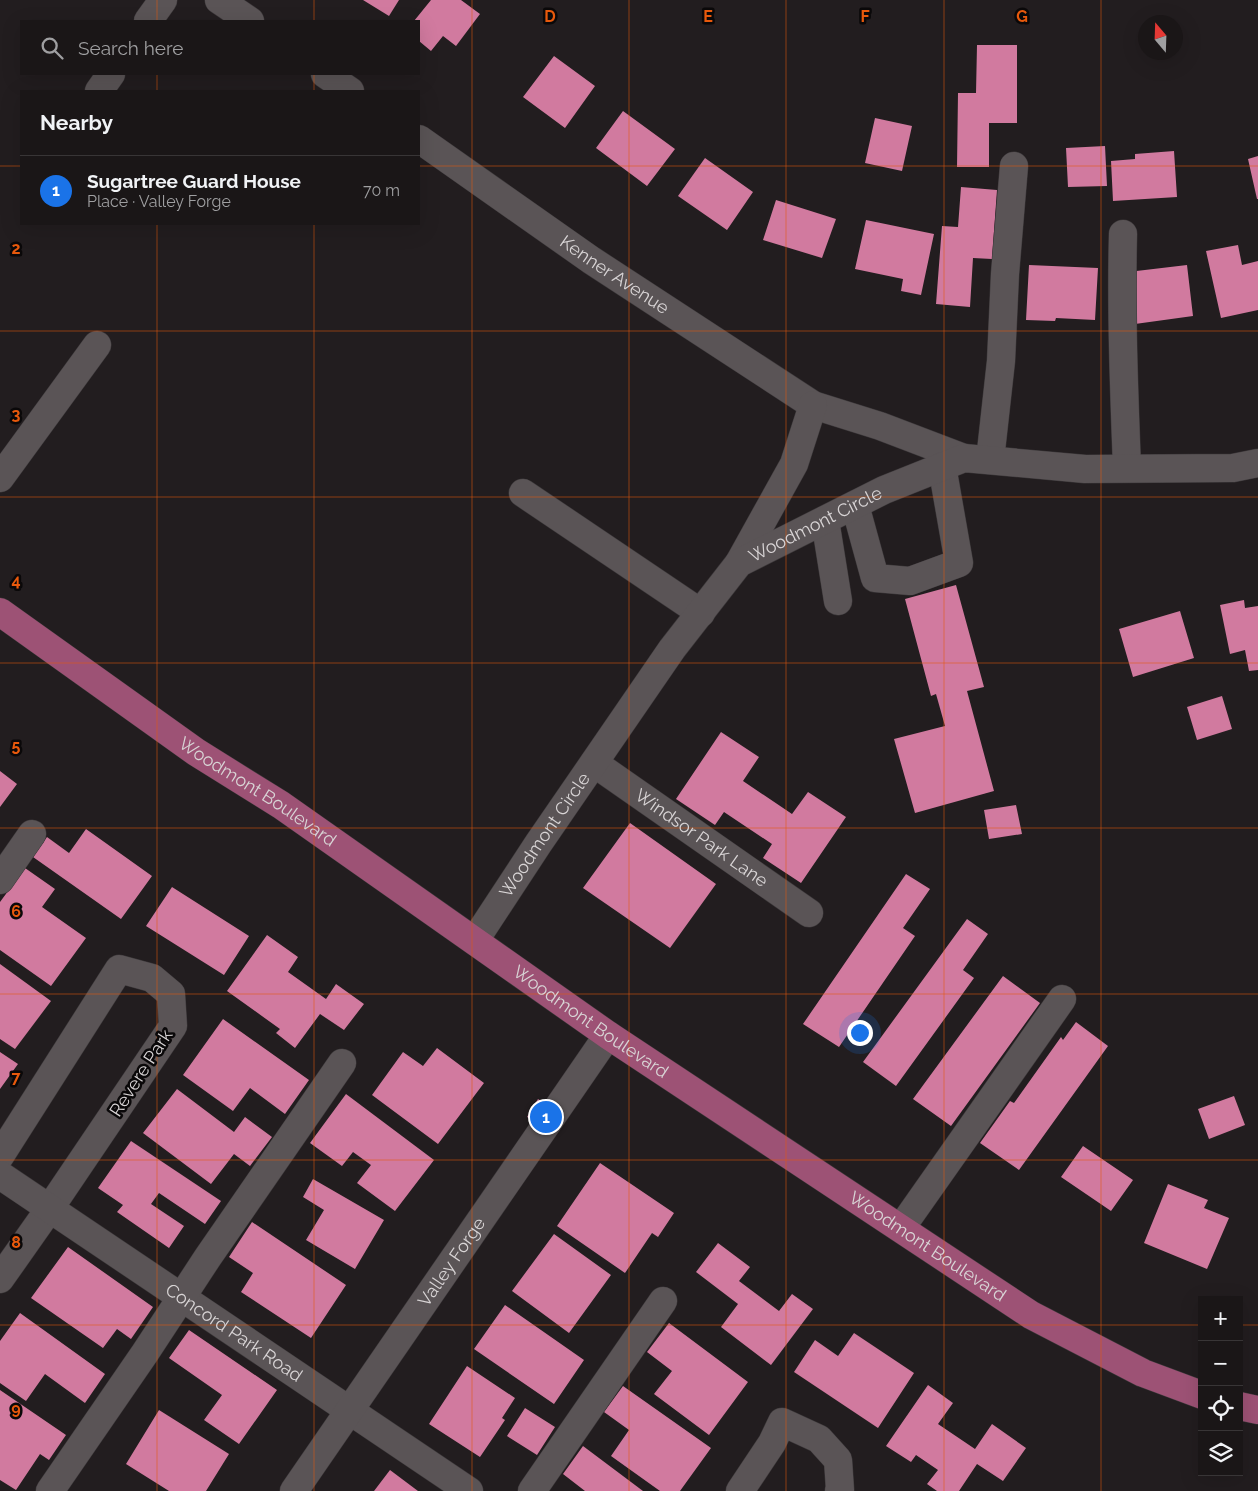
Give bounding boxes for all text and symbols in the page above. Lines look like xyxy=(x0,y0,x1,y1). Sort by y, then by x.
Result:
text: D xyxy=(544,7,556,26)
text: E xyxy=(703,7,713,26)
text: F xyxy=(860,7,870,26)
text: G xyxy=(1016,7,1028,26)
north arrow xyxy=(1138,15,1183,60)
search box xyxy=(20,20,420,75)
icon: search xyxy=(38,34,66,62)
text: Search here xyxy=(78,37,184,59)
text: Nearby xyxy=(40,110,113,135)
text: Sugartree Guard House xyxy=(87,170,301,192)
text: 1 xyxy=(52,181,60,200)
text: 70 m xyxy=(363,181,400,200)
text: Place · Valley Forge xyxy=(87,192,231,211)
street label: Kenner Avenue xyxy=(556,231,673,318)
text: 2 xyxy=(11,239,21,258)
text: 3 xyxy=(12,405,21,424)
street label: Woodmont Circle xyxy=(745,482,886,566)
text: 4 xyxy=(11,571,21,590)
street label: Woodmont Boulevard xyxy=(175,732,340,850)
text: 5 xyxy=(12,736,21,755)
street label: Woodmont Circle xyxy=(495,768,594,901)
street label: Windsor Park Lane xyxy=(631,784,773,891)
text: 6 xyxy=(11,902,21,921)
street label: Woodmont Boulevard xyxy=(509,961,672,1082)
your location xyxy=(847,1020,873,1046)
street label: Revere Park xyxy=(105,1025,177,1120)
text: 7 xyxy=(12,1068,21,1087)
pin: 1 xyxy=(530,1098,562,1136)
street label: Woodmont Boulevard xyxy=(845,1187,1010,1306)
street label: Valley Forge xyxy=(413,1213,490,1310)
text: 8 xyxy=(11,1233,21,1252)
street label: Concord Park Road xyxy=(162,1279,307,1386)
map controls xyxy=(1198,1296,1243,1476)
button: + xyxy=(1198,1296,1243,1341)
button: − xyxy=(1198,1341,1243,1386)
button: locate xyxy=(1198,1386,1243,1431)
text: 9 xyxy=(11,1399,21,1418)
button: layers xyxy=(1198,1431,1243,1476)

